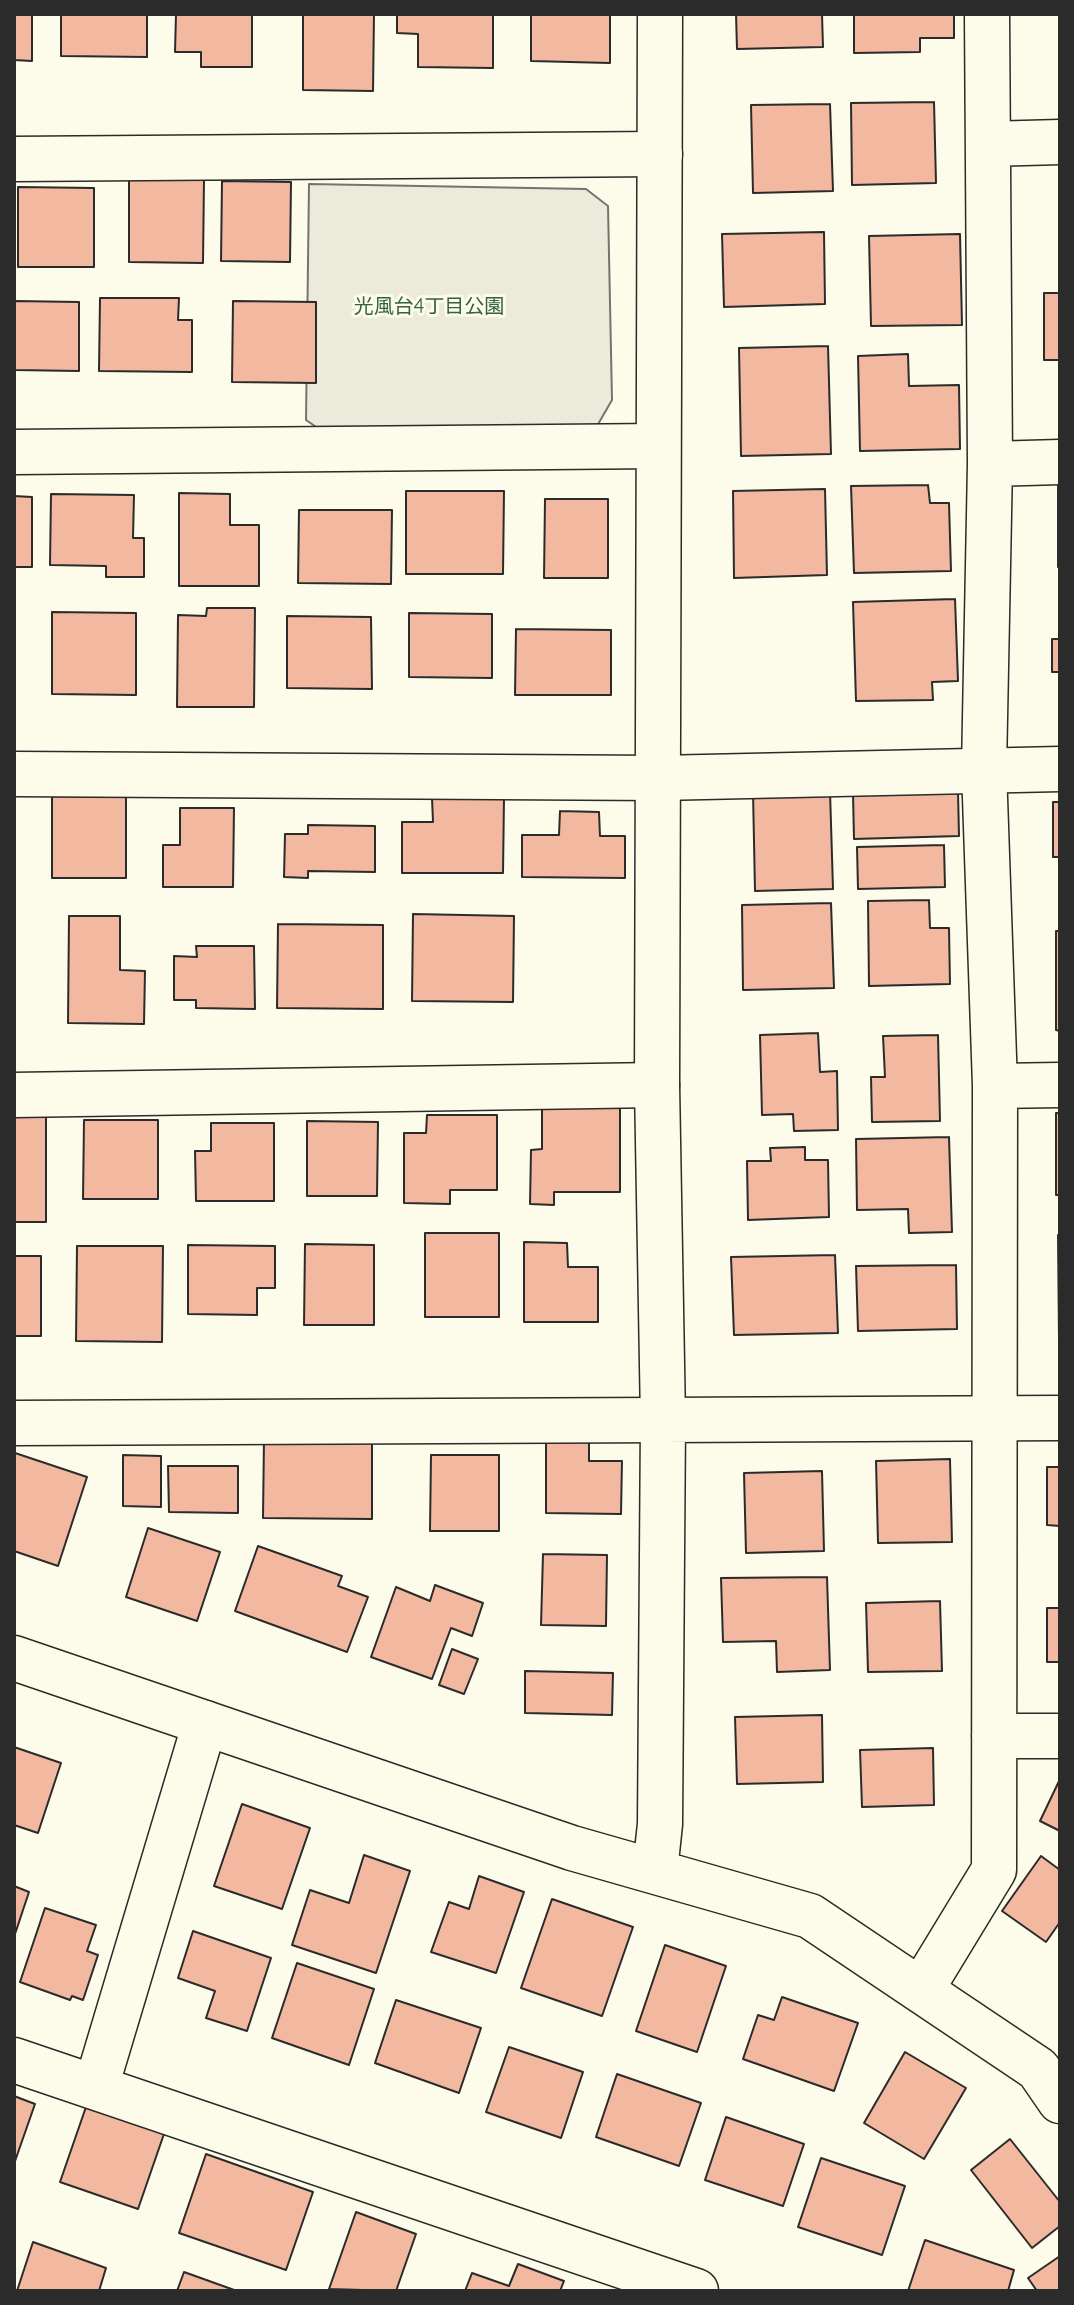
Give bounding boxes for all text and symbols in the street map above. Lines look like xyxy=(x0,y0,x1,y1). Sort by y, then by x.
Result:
park label: 光風台4丁目公園 xyxy=(354,295,504,319)

